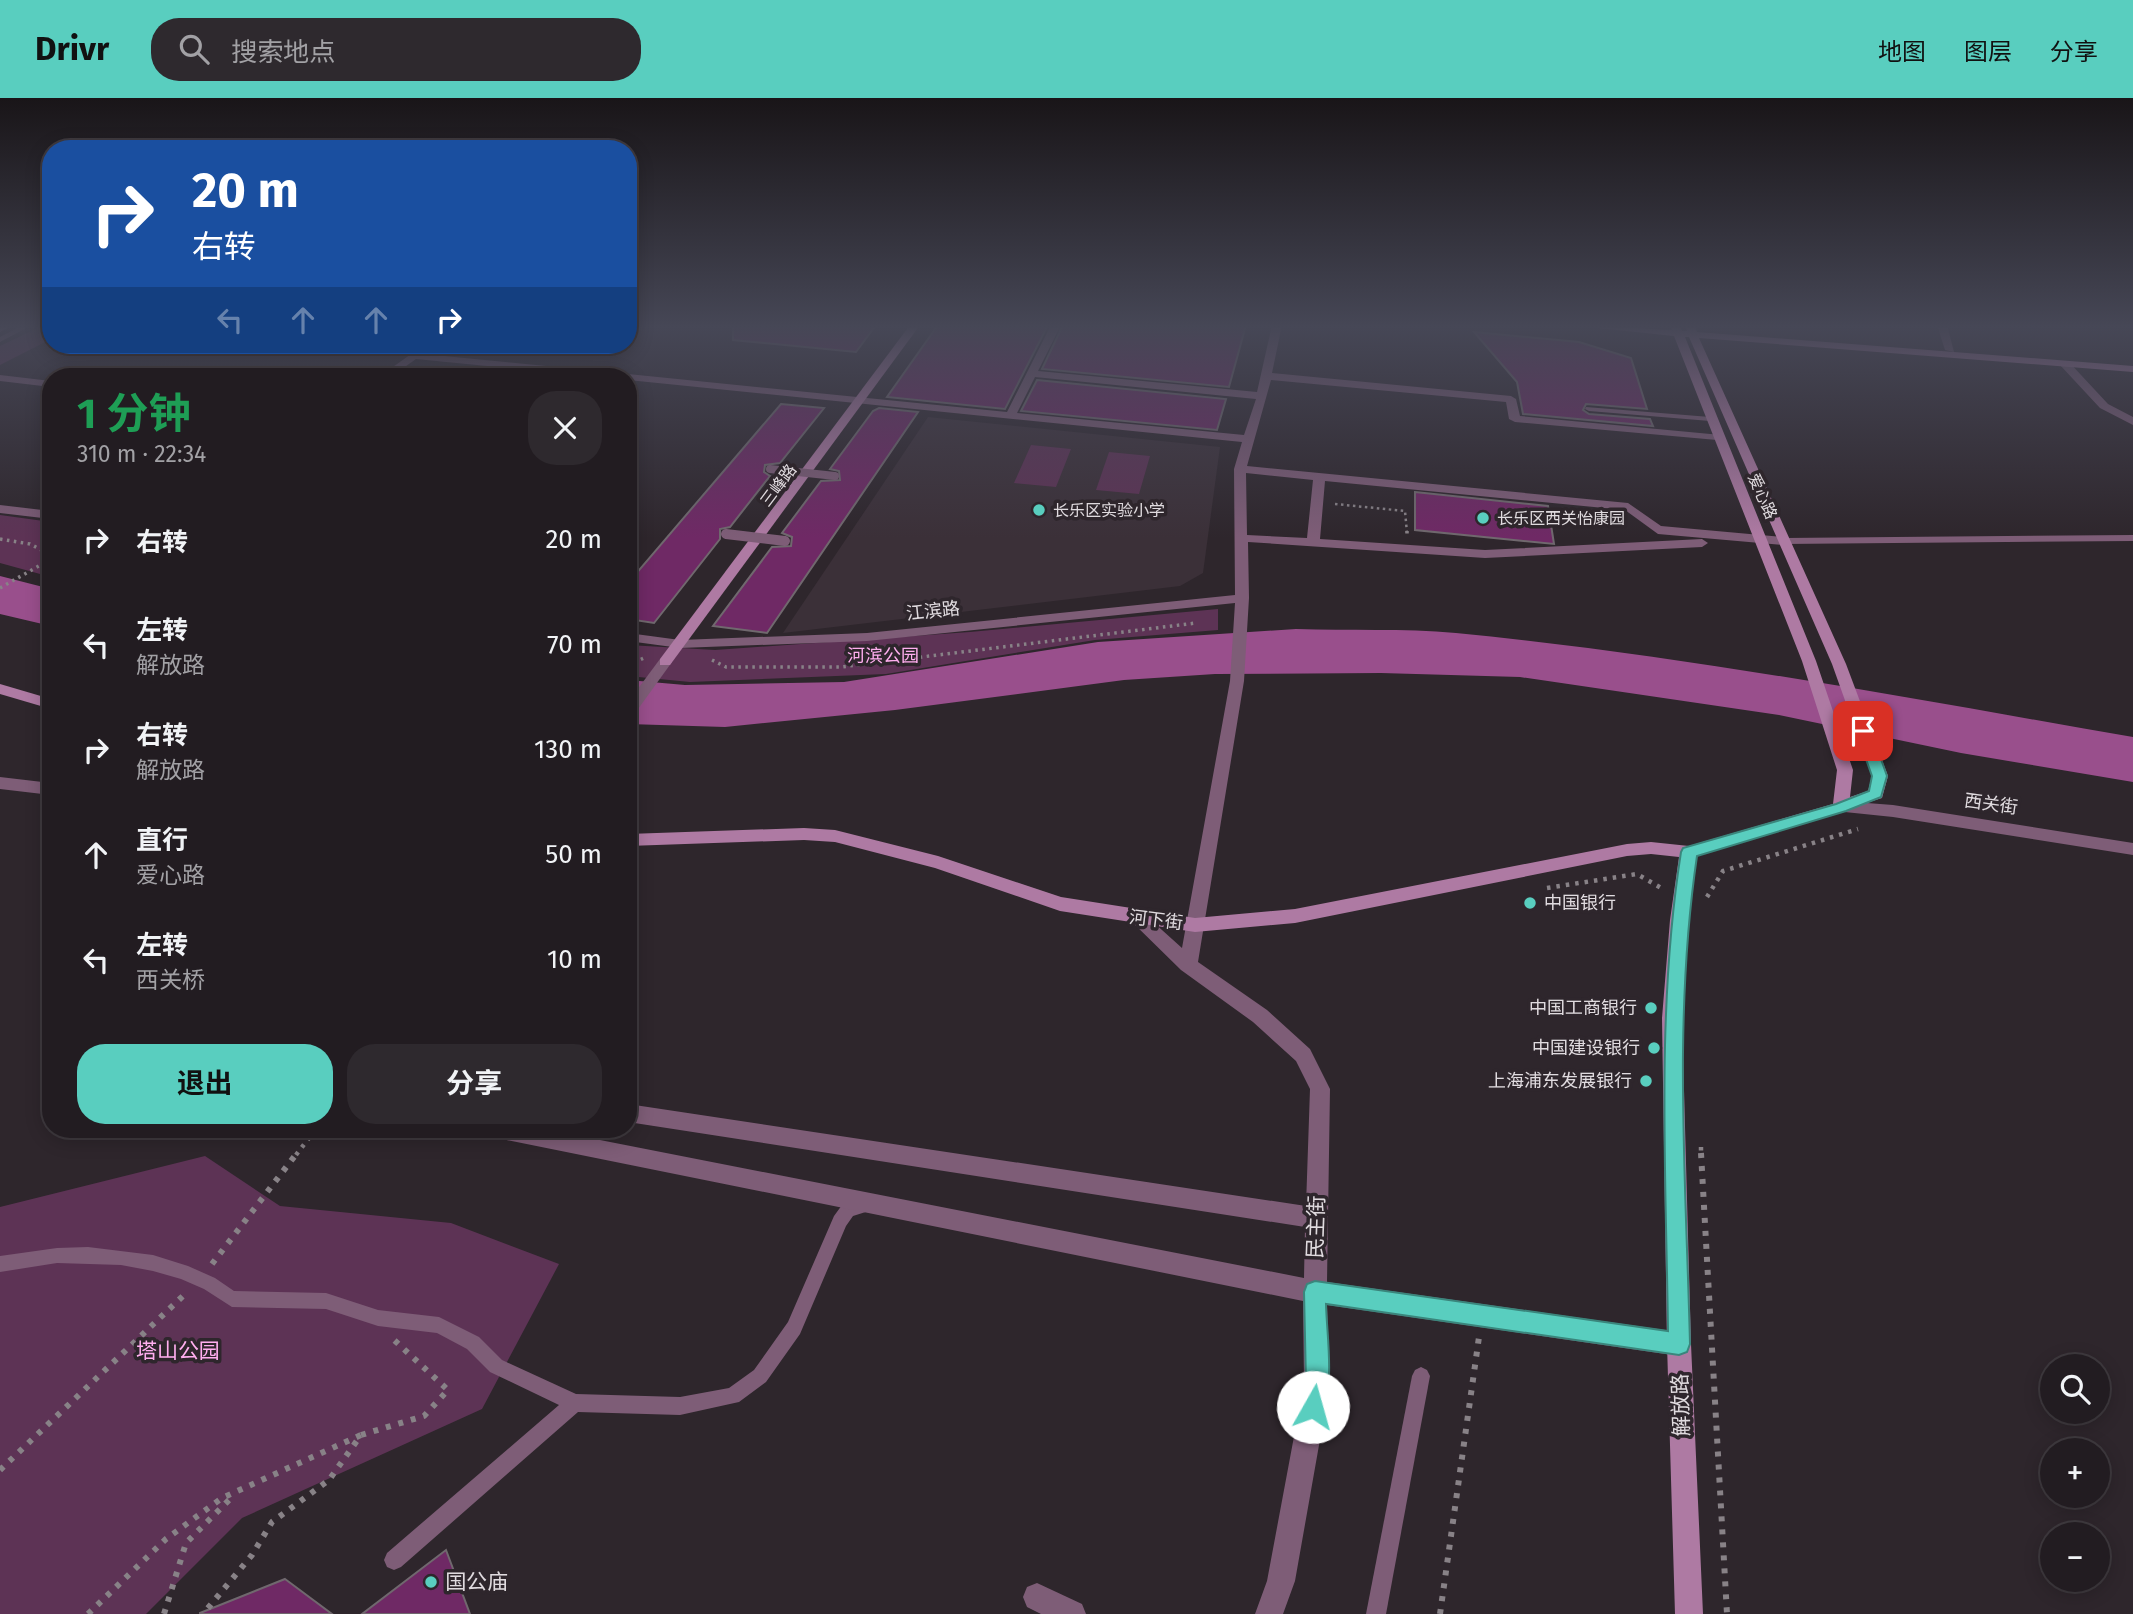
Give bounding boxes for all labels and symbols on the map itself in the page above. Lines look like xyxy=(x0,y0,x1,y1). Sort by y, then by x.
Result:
street label: 三峰路 xyxy=(756,460,800,510)
street label: 爱心路 xyxy=(1744,470,1781,522)
place label: 长乐区实验小学 xyxy=(1053,501,1165,520)
marker: 长乐区实验小学 xyxy=(1031,502,1047,518)
place label: 长乐区西关怡康园 xyxy=(1497,509,1625,528)
marker: 长乐区西关怡康园 xyxy=(1475,510,1491,526)
street label: 江滨路 xyxy=(905,597,961,625)
park label: 河滨公园 xyxy=(847,645,919,667)
pin xyxy=(1833,701,1893,761)
street label: 西关街 xyxy=(1963,789,2019,819)
place label: 中国银行 xyxy=(1544,892,1616,914)
marker: 中国银行 xyxy=(1522,895,1538,911)
street label: 河下街 xyxy=(1128,906,1184,934)
place label: 中国工商银行 xyxy=(1529,997,1637,1019)
marker: 中国工商银行 xyxy=(1643,1000,1659,1016)
place label: 中国建设银行 xyxy=(1532,1037,1640,1059)
marker: 中国建设银行 xyxy=(1646,1040,1662,1056)
place label: 上海浦东发展银行 xyxy=(1488,1070,1632,1092)
marker: 上海浦东发展银行 xyxy=(1638,1073,1654,1089)
street label: 民主街 xyxy=(1302,1195,1330,1259)
park label: 塔山公园 xyxy=(136,1338,220,1364)
position arrow xyxy=(1276,1370,1350,1444)
street label: 解放路 xyxy=(1667,1373,1695,1437)
place label: 国公庙 xyxy=(445,1569,508,1595)
marker: 国公庙 xyxy=(423,1574,439,1590)

